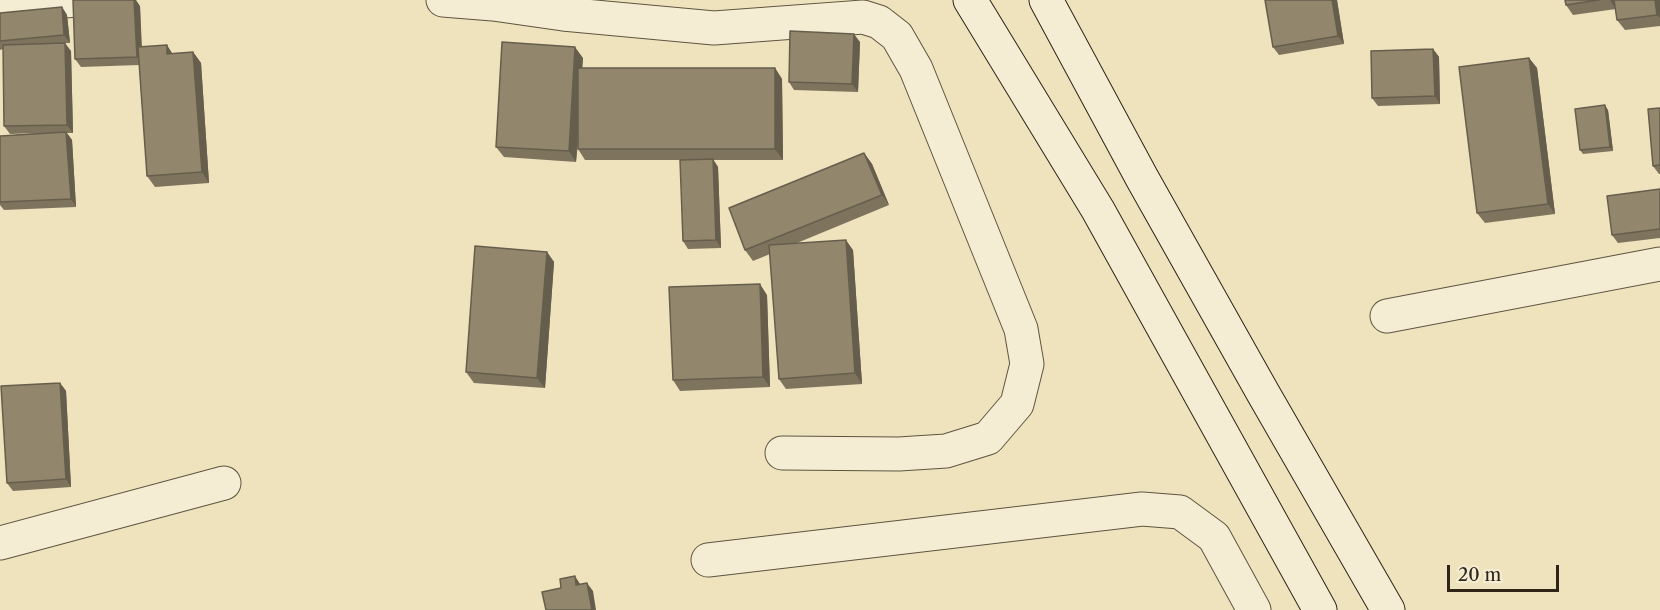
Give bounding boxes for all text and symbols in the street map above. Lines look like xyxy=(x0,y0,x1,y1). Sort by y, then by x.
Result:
scale bar xyxy=(1450,553,1562,591)
text: 20 m xyxy=(1458,564,1501,586)

